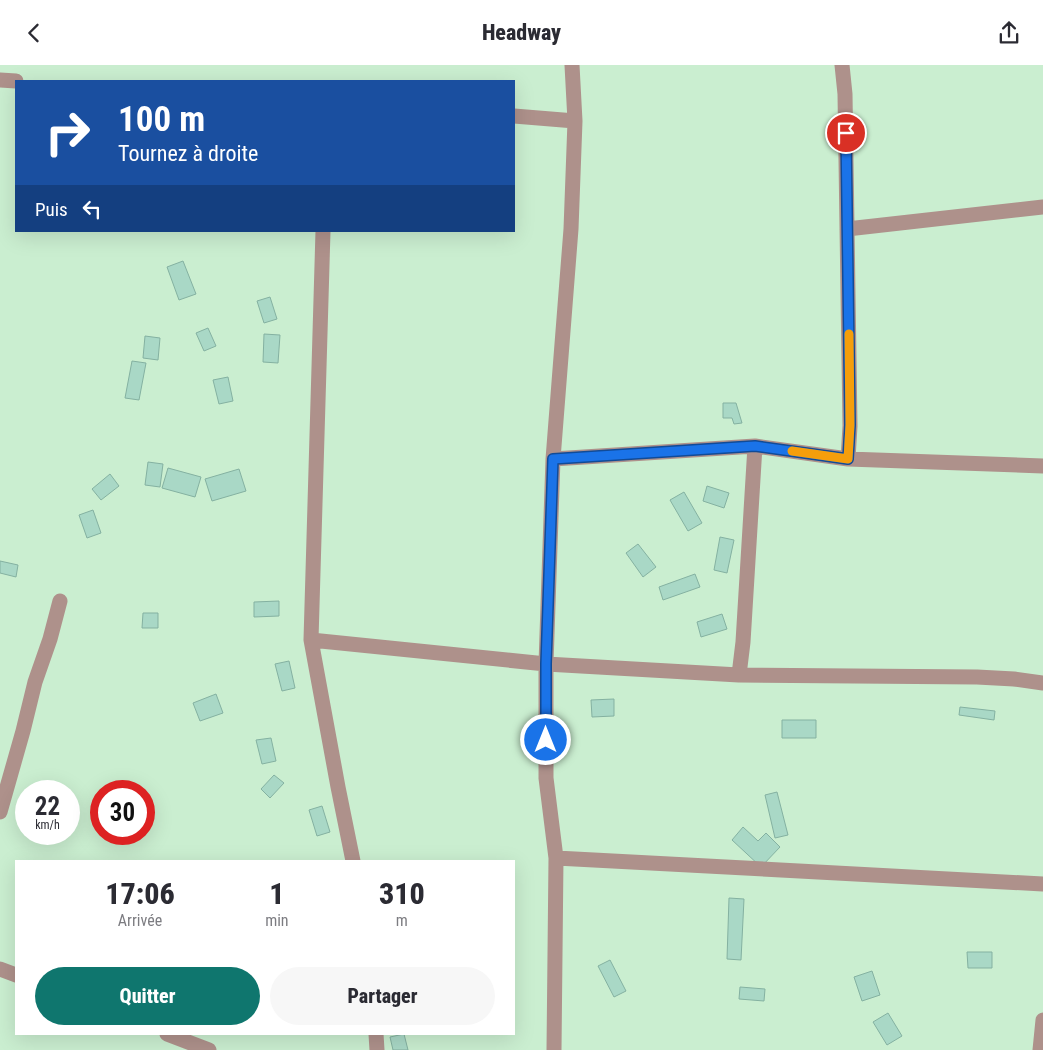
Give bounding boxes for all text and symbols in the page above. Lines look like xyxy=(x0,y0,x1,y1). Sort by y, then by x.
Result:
icon: back xyxy=(20,19,48,47)
icon: share xyxy=(995,19,1023,47)
text: Headway xyxy=(482,20,561,45)
text: 100 m xyxy=(118,99,205,140)
icon: right xyxy=(35,100,100,165)
pin xyxy=(825,112,867,154)
icon: arrive xyxy=(832,119,860,147)
text: Tournez à droite xyxy=(118,141,258,166)
icon: left xyxy=(78,195,106,223)
text: Puis xyxy=(35,198,68,221)
position arrow xyxy=(519,713,571,765)
speed limit sign: 30 xyxy=(90,780,155,845)
text: 22 xyxy=(35,792,60,821)
text: km/h xyxy=(35,818,60,832)
text: 17:06 xyxy=(105,876,175,911)
text: 1 xyxy=(269,876,284,911)
text: 310 xyxy=(379,876,425,911)
text: Arrivée xyxy=(118,911,162,930)
text: min xyxy=(265,911,289,930)
text: m xyxy=(396,911,408,930)
button: Quitter xyxy=(35,967,260,1025)
button: Partager xyxy=(270,967,495,1025)

